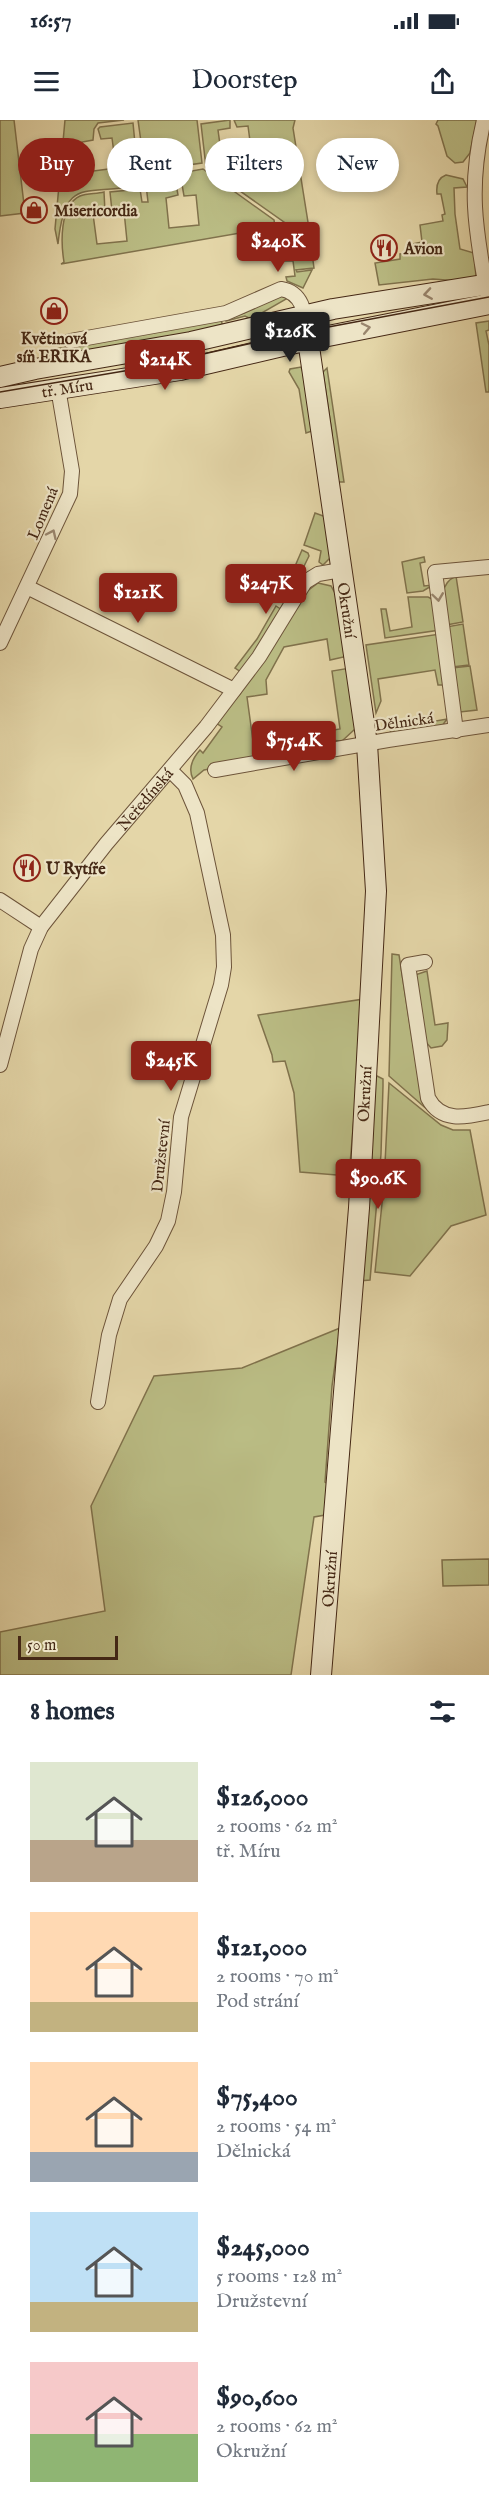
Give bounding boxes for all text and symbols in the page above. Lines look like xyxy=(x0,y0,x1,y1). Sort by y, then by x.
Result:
text: 16:57 xyxy=(30,7,72,35)
text: Doorstep xyxy=(191,64,298,98)
icon: menu xyxy=(30,65,63,98)
icon: share xyxy=(426,65,459,98)
chip: Buy xyxy=(18,138,95,192)
chip: Rent xyxy=(107,138,193,192)
chip: Filters xyxy=(205,138,304,192)
chip: New xyxy=(316,138,399,192)
shop icon: Misericordia xyxy=(19,195,49,225)
place label: Misericordia xyxy=(54,202,139,222)
pin: $240K xyxy=(236,222,320,273)
text: $240K xyxy=(251,229,305,254)
restaurant icon: Avion xyxy=(369,233,399,263)
place label: Avion xyxy=(403,240,443,260)
one-way arrow xyxy=(423,287,432,299)
shop icon: Květinová síň ERIKA xyxy=(39,296,69,326)
pin: $126K xyxy=(248,312,332,363)
text: $126K xyxy=(265,319,315,344)
one-way arrow xyxy=(360,322,370,335)
place label: Květinová síň ERIKA xyxy=(17,330,92,368)
pin: $214K xyxy=(123,340,207,391)
text: $214K xyxy=(139,347,191,372)
street label: tř. Míru xyxy=(40,376,95,403)
street label: Lomená xyxy=(24,484,64,543)
one-way arrow xyxy=(45,530,57,541)
pin: $247K xyxy=(224,564,308,615)
text: $247K xyxy=(239,571,293,596)
pin: $121K xyxy=(96,573,180,624)
text: $121K xyxy=(113,580,163,605)
street label: Okružní xyxy=(332,581,360,641)
one-way arrow xyxy=(432,592,444,602)
street label: Dělnická xyxy=(373,709,435,737)
pin: $75.4K xyxy=(245,721,343,772)
text: $75.4K xyxy=(266,728,322,753)
street label: Neředínská xyxy=(114,765,179,836)
restaurant icon: U Rytíře xyxy=(12,853,42,883)
place label: U Rytíře xyxy=(45,860,106,880)
pin: $245K xyxy=(129,1041,213,1092)
text: $245K xyxy=(145,1048,197,1073)
street label: Okružní xyxy=(355,1064,378,1123)
street label: Družstevní xyxy=(148,1117,176,1193)
pin: $90.6K xyxy=(329,1159,427,1210)
text: $90.6K xyxy=(350,1166,406,1191)
street label: Okružní xyxy=(319,1549,343,1608)
scale bar xyxy=(18,1633,118,1660)
text: 50 m xyxy=(27,1636,56,1656)
text: 8 homes xyxy=(30,1695,115,1728)
icon: filters xyxy=(426,1695,459,1728)
text: $126,000 xyxy=(216,1781,309,1814)
icon: home xyxy=(78,1786,150,1858)
text: 2 rooms · 62 m² xyxy=(216,1814,338,1839)
text: tř. Míru xyxy=(216,1839,281,1864)
text: $121,000 xyxy=(216,1931,307,1964)
icon: home xyxy=(78,1936,150,2008)
text: 2 rooms · 70 m² xyxy=(216,1964,339,1989)
text: Pod strání xyxy=(216,1989,299,2014)
text: $75,400 xyxy=(216,2081,298,2114)
icon: home xyxy=(78,2086,150,2158)
text: 2 rooms · 54 m² xyxy=(216,2114,337,2139)
text: Dělnická xyxy=(216,2139,291,2164)
text: $245,000 xyxy=(216,2231,310,2264)
icon: home xyxy=(78,2236,150,2308)
text: 5 rooms · 128 m² xyxy=(216,2264,342,2289)
text: Družstevní xyxy=(216,2289,307,2314)
text: $90,600 xyxy=(216,2381,298,2414)
icon: home xyxy=(78,2386,150,2458)
text: 2 rooms · 62 m² xyxy=(216,2414,338,2439)
text: Okružní xyxy=(216,2439,286,2464)

